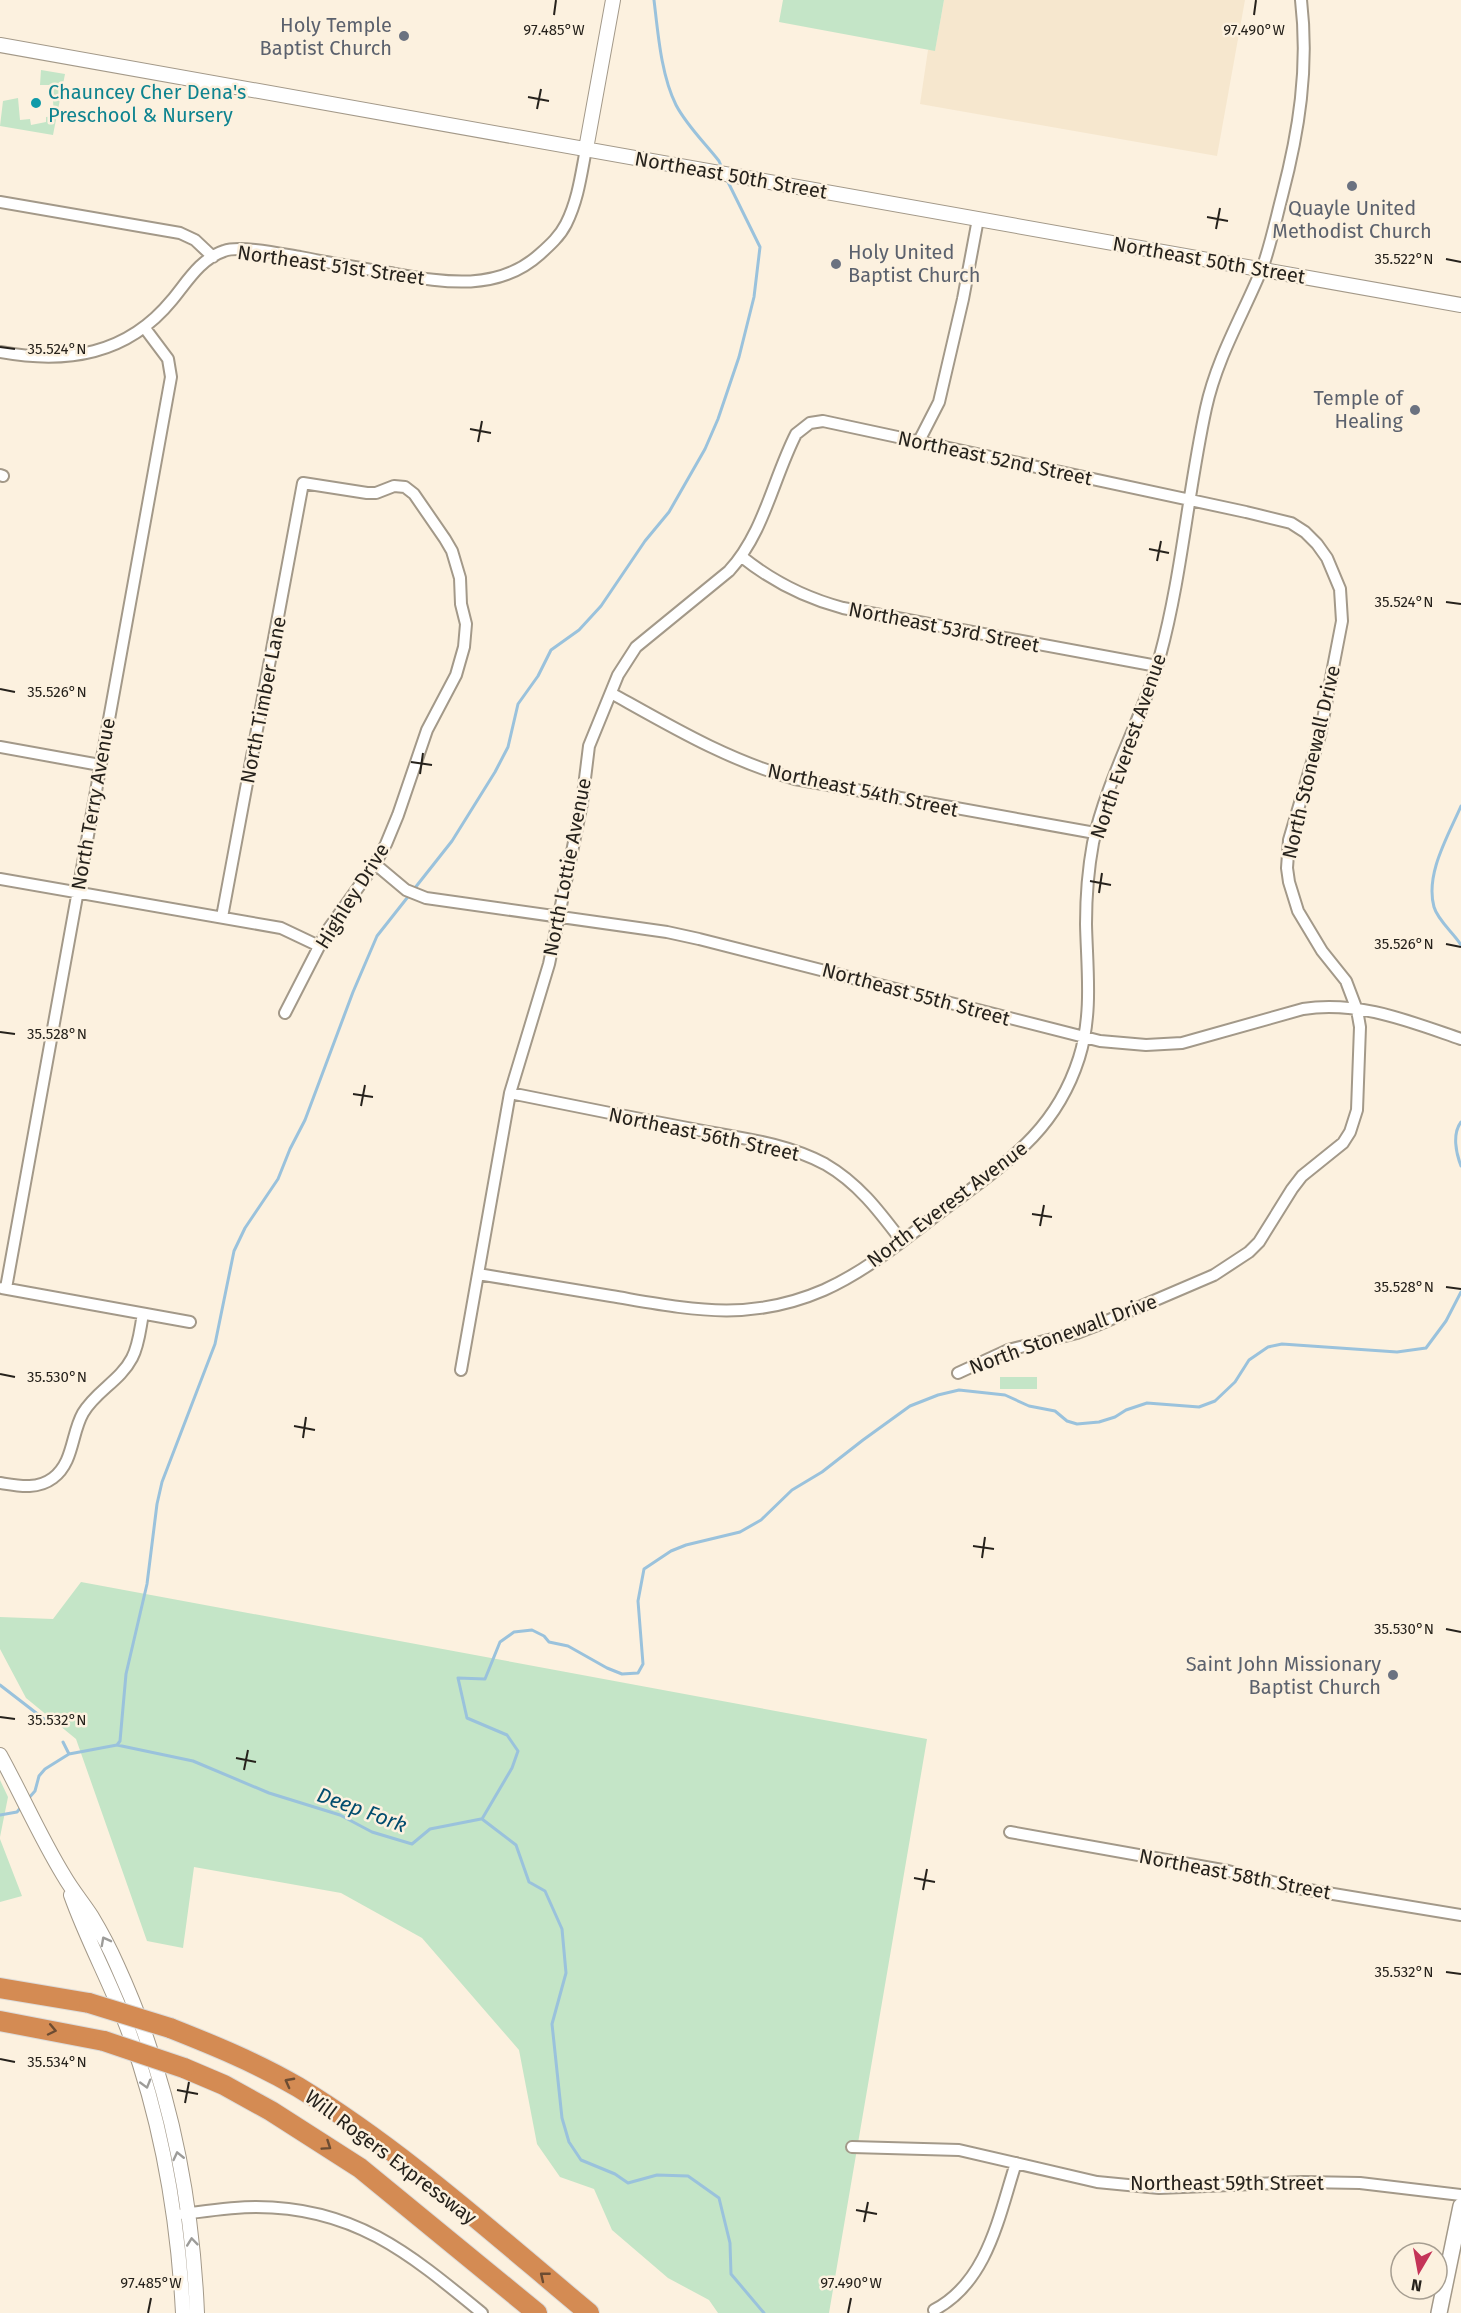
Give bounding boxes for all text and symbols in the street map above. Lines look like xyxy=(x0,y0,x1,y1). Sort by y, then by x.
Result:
place label: Holy Temple Baptist Church xyxy=(260,13,392,60)
text: 97.485°W xyxy=(523,21,585,39)
text: 97.490°W xyxy=(1223,21,1285,39)
marker: Holy Temple Baptist Church xyxy=(397,29,411,43)
place label: Chauncey Cher Dena's Preschool & Nursery xyxy=(48,80,246,127)
marker: Chauncey Cher Dena's Preschool & Nursery xyxy=(29,96,43,110)
street label: Northeast 50th Street xyxy=(633,146,830,204)
marker: Quayle United Methodist Church xyxy=(1345,179,1359,193)
place label: Quayle United Methodist Church xyxy=(1272,196,1432,243)
street label: Northeast 50th Street xyxy=(1111,231,1308,289)
street label: Northeast 51st Street xyxy=(236,240,427,290)
place label: Holy United Baptist Church xyxy=(848,240,980,287)
text: 35.522°N xyxy=(1374,250,1434,268)
marker: Holy United Baptist Church xyxy=(829,257,843,271)
text: 35.524°N xyxy=(27,340,87,358)
place label: Temple of Healing xyxy=(1314,386,1404,433)
marker: Temple of Healing xyxy=(1408,403,1422,417)
street label: Northeast 52nd Street xyxy=(896,426,1095,490)
text: 35.524°N xyxy=(1374,593,1434,611)
street label: Northeast 53rd Street xyxy=(847,597,1042,657)
street label: North Timber Lane xyxy=(235,615,291,785)
street label: North Everest Avenue xyxy=(1085,650,1171,842)
street label: North Stonewall Drive xyxy=(1277,663,1345,861)
text: 35.526°N xyxy=(27,683,87,701)
street label: North Terry Avenue xyxy=(66,716,120,892)
street label: Northeast 54th Street xyxy=(765,758,961,822)
street label: North Lottie Avenue xyxy=(538,776,596,958)
street label: Highley Drive xyxy=(310,839,394,953)
text: 35.526°N xyxy=(1374,935,1434,953)
street label: Northeast 55th Street xyxy=(819,957,1013,1031)
text: 35.528°N xyxy=(27,1025,87,1043)
street label: Northeast 56th Street xyxy=(606,1102,802,1166)
street label: North Everest Avenue xyxy=(862,1136,1032,1272)
text: 35.528°N xyxy=(1374,1278,1434,1296)
street label: North Stonewall Drive xyxy=(966,1289,1160,1379)
text: 35.530°N xyxy=(27,1368,87,1386)
text: 35.530°N xyxy=(1374,1620,1434,1638)
place label: Saint John Missionary Baptist Church xyxy=(1186,1652,1381,1699)
marker: Saint John Missionary Baptist Church xyxy=(1386,1668,1400,1682)
text: 35.532°N xyxy=(27,1711,87,1729)
water label: Deep Fork xyxy=(314,1782,410,1838)
street label: Northeast 58th Street xyxy=(1137,1844,1334,1905)
one-way arrow xyxy=(100,1937,112,1948)
text: 35.532°N xyxy=(1374,1963,1434,1981)
one-way arrow xyxy=(47,2023,57,2036)
text: 35.534°N xyxy=(27,2053,87,2071)
one-way arrow xyxy=(139,2078,151,2089)
one-way arrow xyxy=(284,2078,295,2089)
street label: Will Rogers Expressway xyxy=(300,2085,482,2230)
one-way arrow xyxy=(321,2139,331,2151)
one-way arrow xyxy=(173,2151,186,2161)
street label: Northeast 59th Street xyxy=(1130,2171,1325,2195)
one-way arrow xyxy=(186,2238,198,2247)
north arrow xyxy=(1389,2241,1449,2301)
one-way arrow xyxy=(540,2272,551,2283)
text: 97.485°W xyxy=(120,2274,182,2292)
text: 97.490°W xyxy=(820,2274,882,2292)
text: N xyxy=(1410,2275,1423,2296)

